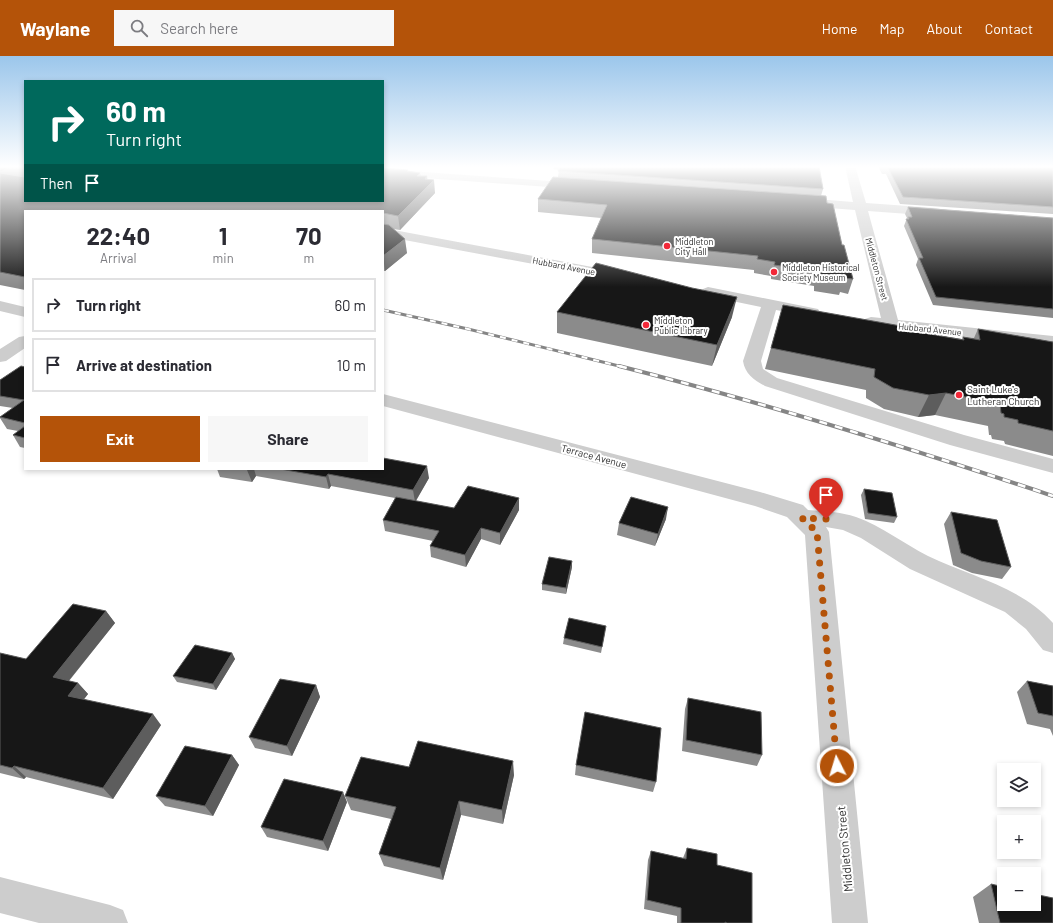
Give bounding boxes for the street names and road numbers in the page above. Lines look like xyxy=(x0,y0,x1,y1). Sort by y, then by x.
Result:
street label: Middleton Street xyxy=(863,236,891,302)
street label: Hubbard Avenue xyxy=(532,255,596,278)
street label: Hubbard Avenue xyxy=(898,320,962,338)
street label: Terrace Avenue xyxy=(560,442,628,470)
street label: Middleton Street xyxy=(833,805,855,893)

